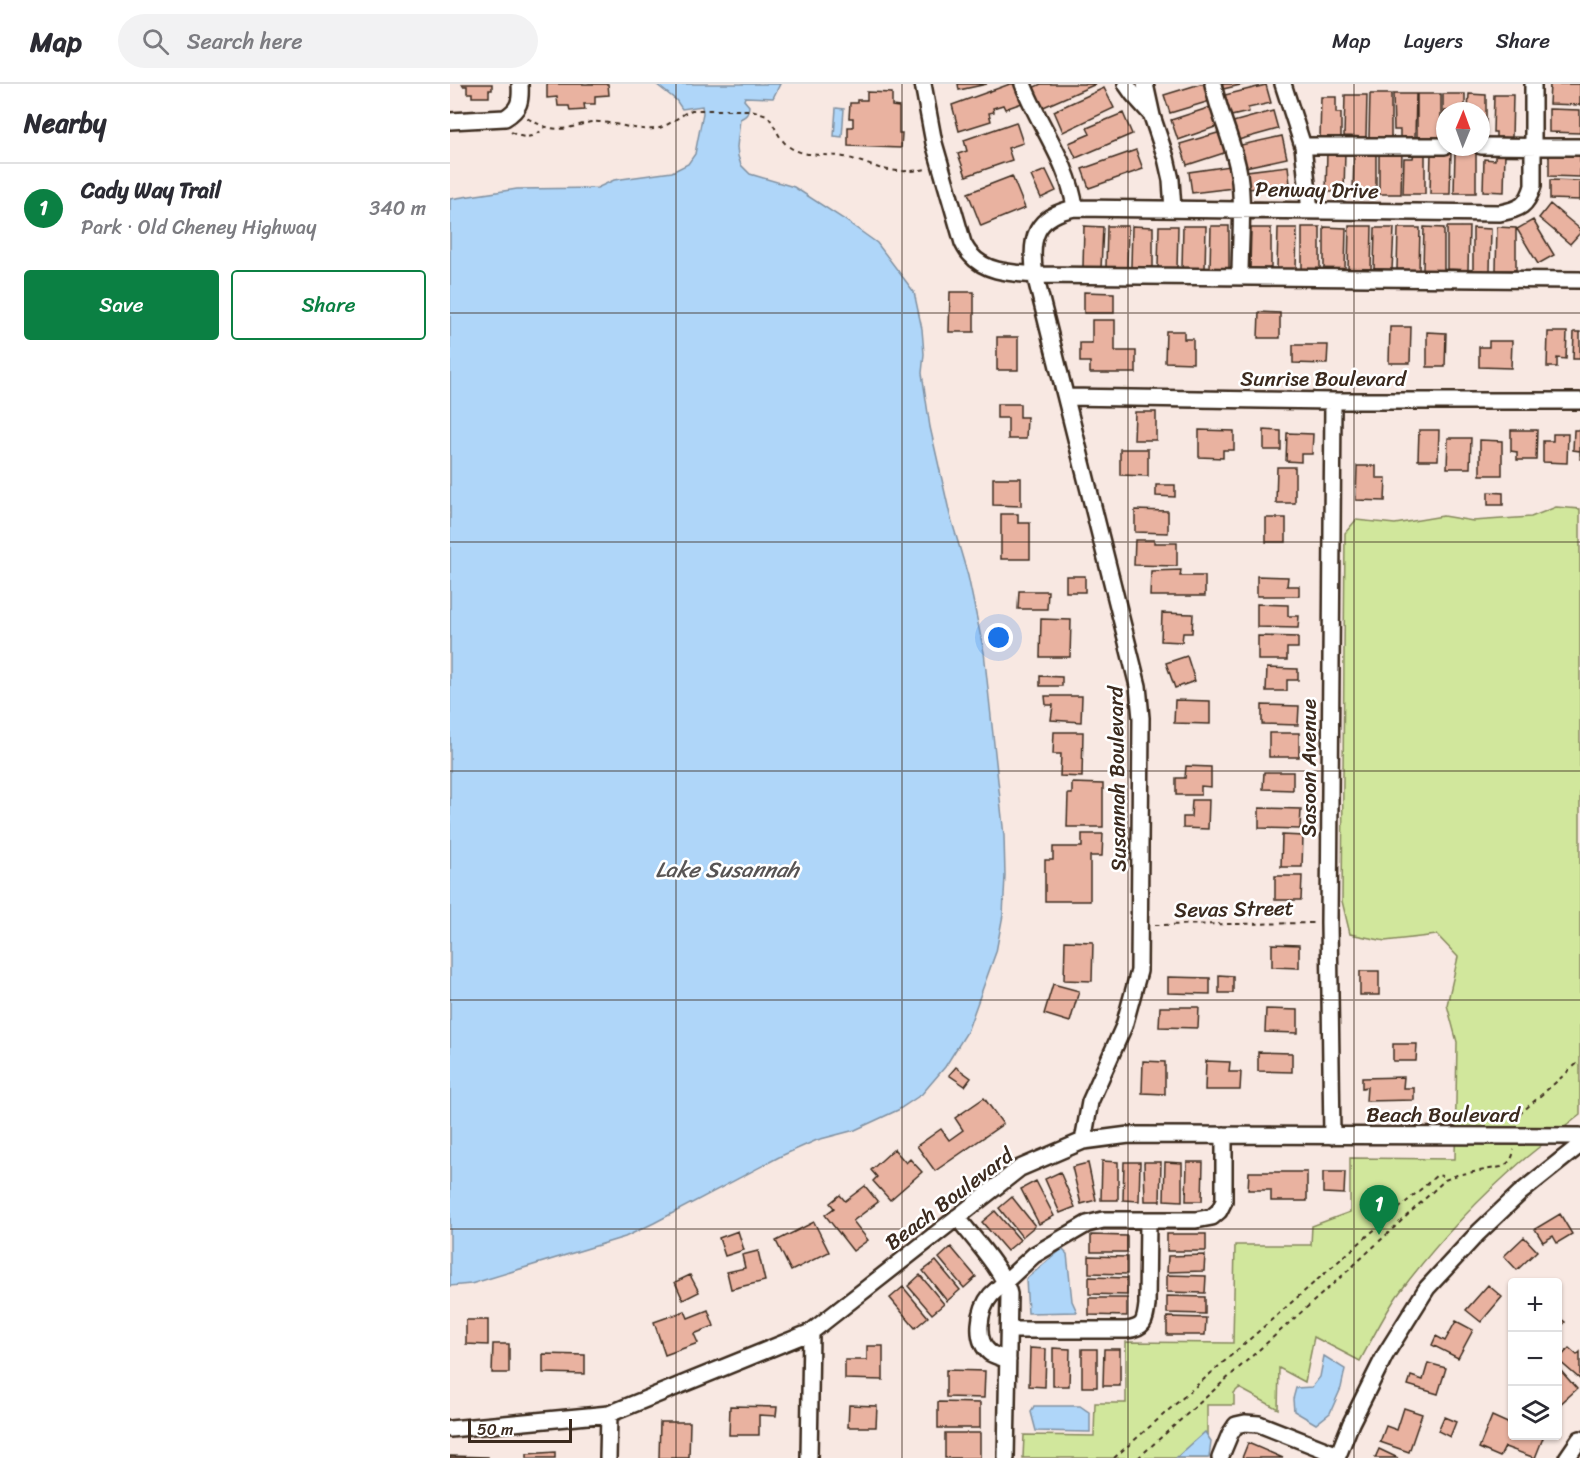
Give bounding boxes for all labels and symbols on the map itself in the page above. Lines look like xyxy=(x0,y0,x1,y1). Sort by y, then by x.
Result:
north arrow xyxy=(1436,102,1490,156)
street label: Penway Drive xyxy=(1255,170,1379,210)
street label: Sunrise Boulevard xyxy=(1240,360,1408,398)
your location xyxy=(984,623,1013,652)
street label: Susannah Boulevard xyxy=(1096,684,1138,872)
street label: Sasoon Avenue xyxy=(1290,699,1328,837)
water label: Lake Susannah xyxy=(655,850,801,889)
street label: Sevas Street xyxy=(1174,889,1294,929)
street label: Beach Boulevard xyxy=(1366,1096,1522,1134)
street label: Beach Boulevard xyxy=(876,1137,1023,1260)
pin: 1 xyxy=(1360,1186,1398,1235)
scale bar xyxy=(468,1416,572,1444)

